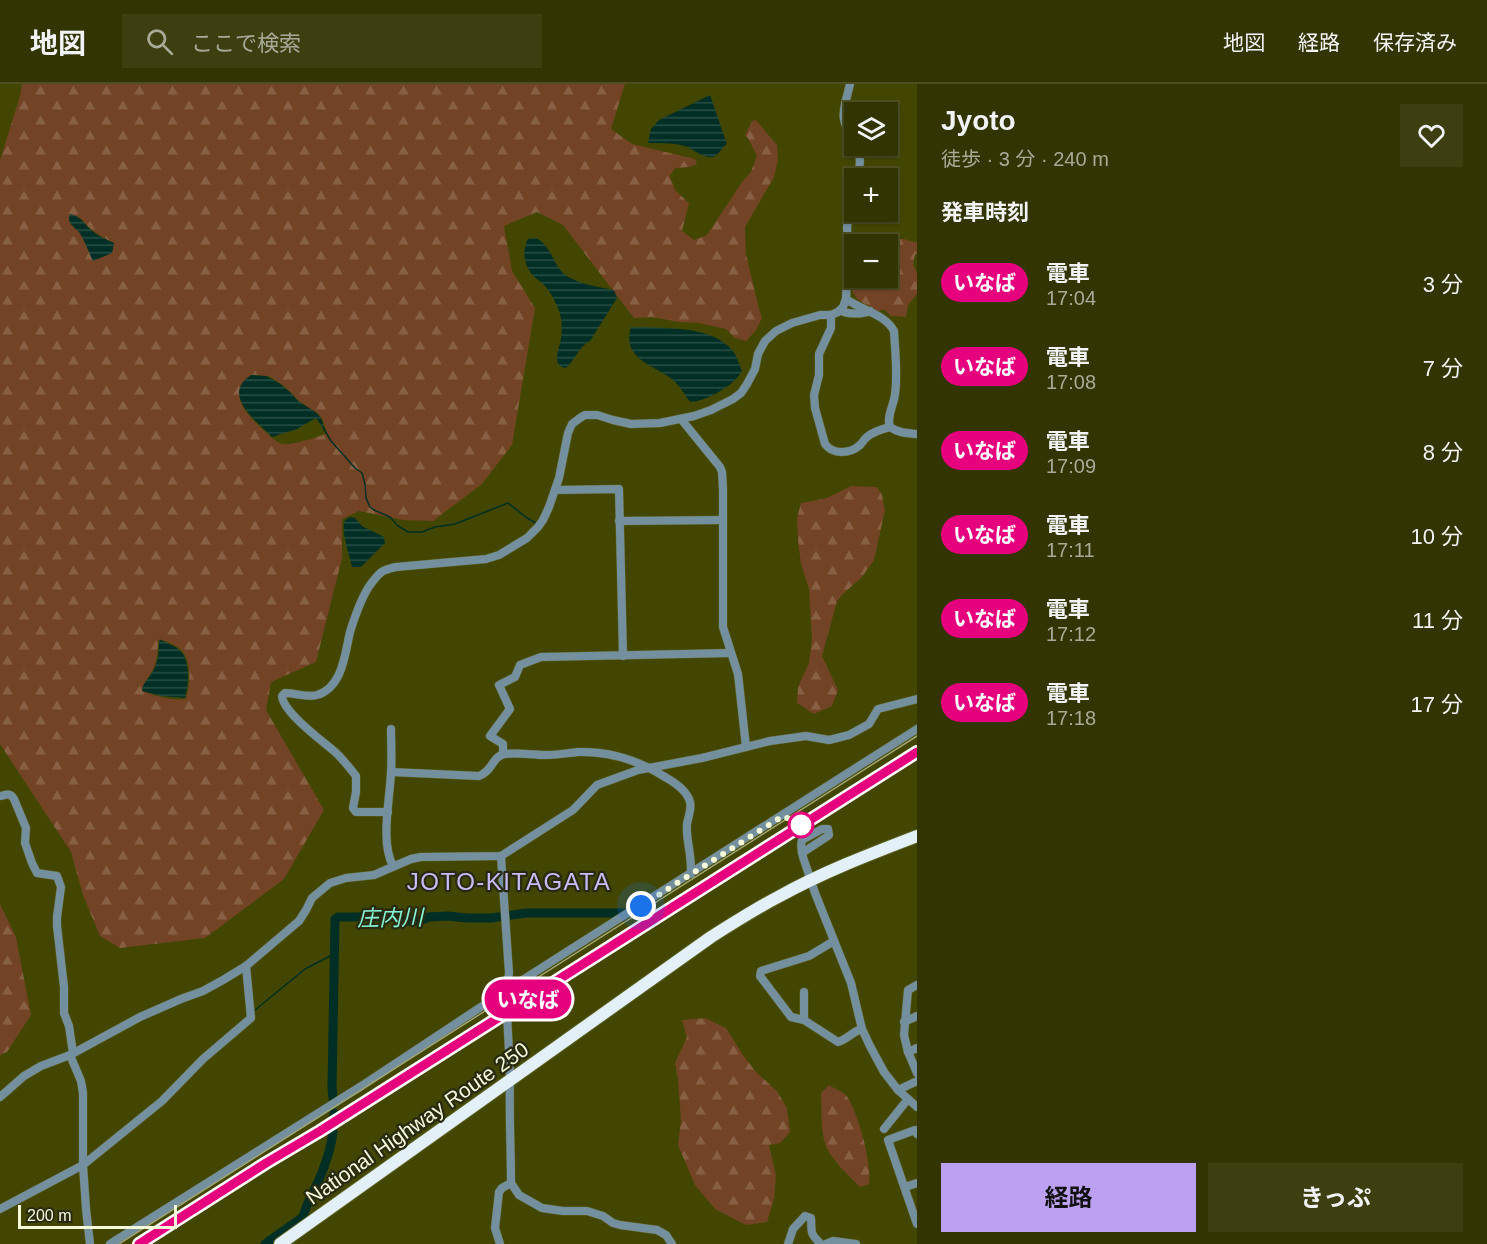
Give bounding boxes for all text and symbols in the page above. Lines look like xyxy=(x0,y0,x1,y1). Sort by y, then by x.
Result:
search box xyxy=(122,14,542,68)
icon: search xyxy=(143,25,176,58)
text: 地図 xyxy=(30,28,86,59)
text: ここで検索 xyxy=(191,31,301,56)
text: 地図 xyxy=(1223,31,1265,54)
text: 経路 xyxy=(1298,31,1340,54)
text: 保存済み xyxy=(1373,31,1457,54)
map controls xyxy=(844,102,898,288)
button: layers xyxy=(844,102,898,156)
button: heart xyxy=(1400,104,1463,167)
text: Jyoto xyxy=(941,105,1016,136)
text: 徒歩 · 3 分 · 240 m xyxy=(941,148,1109,170)
button: + xyxy=(844,168,898,222)
text: 発車時刻 xyxy=(941,200,1029,225)
button: − xyxy=(844,234,898,288)
text: 電車 xyxy=(1046,261,1090,286)
text: いなば xyxy=(953,271,1016,294)
text: 3 分 xyxy=(1423,272,1463,297)
text: 17:04 xyxy=(1046,287,1096,309)
text: 電車 xyxy=(1046,345,1090,370)
text: いなば xyxy=(953,355,1016,378)
text: 7 分 xyxy=(1423,356,1463,381)
text: 17:08 xyxy=(1046,371,1096,393)
text: 電車 xyxy=(1046,429,1090,454)
text: いなば xyxy=(953,439,1016,462)
text: 8 分 xyxy=(1423,440,1463,465)
text: 17:09 xyxy=(1046,455,1096,477)
text: 電車 xyxy=(1046,513,1090,538)
text: いなば xyxy=(953,523,1016,546)
text: 10 分 xyxy=(1410,524,1463,549)
text: 17:11 xyxy=(1046,539,1095,561)
text: 電車 xyxy=(1046,597,1090,622)
text: いなば xyxy=(953,607,1016,630)
text: 11 分 xyxy=(1412,608,1463,633)
text: 17:12 xyxy=(1046,623,1096,645)
text: 電車 xyxy=(1046,681,1090,706)
text: いなば xyxy=(953,691,1016,714)
text: 17 分 xyxy=(1410,692,1463,717)
text: 17:18 xyxy=(1046,707,1096,729)
unlabelled marker xyxy=(788,812,814,838)
district label: JOTO-KITAGATA xyxy=(407,868,611,895)
your location xyxy=(626,891,656,921)
water label: 庄内川 xyxy=(357,905,425,931)
line badge: いなば xyxy=(494,980,562,1018)
text: いなば xyxy=(497,988,560,1011)
street label: National Highway Route 250 xyxy=(301,1037,533,1209)
button: 経路 xyxy=(941,1163,1196,1232)
button: きっぷ xyxy=(1208,1163,1463,1232)
scale bar xyxy=(18,1202,177,1230)
text: 200 m xyxy=(27,1207,71,1224)

